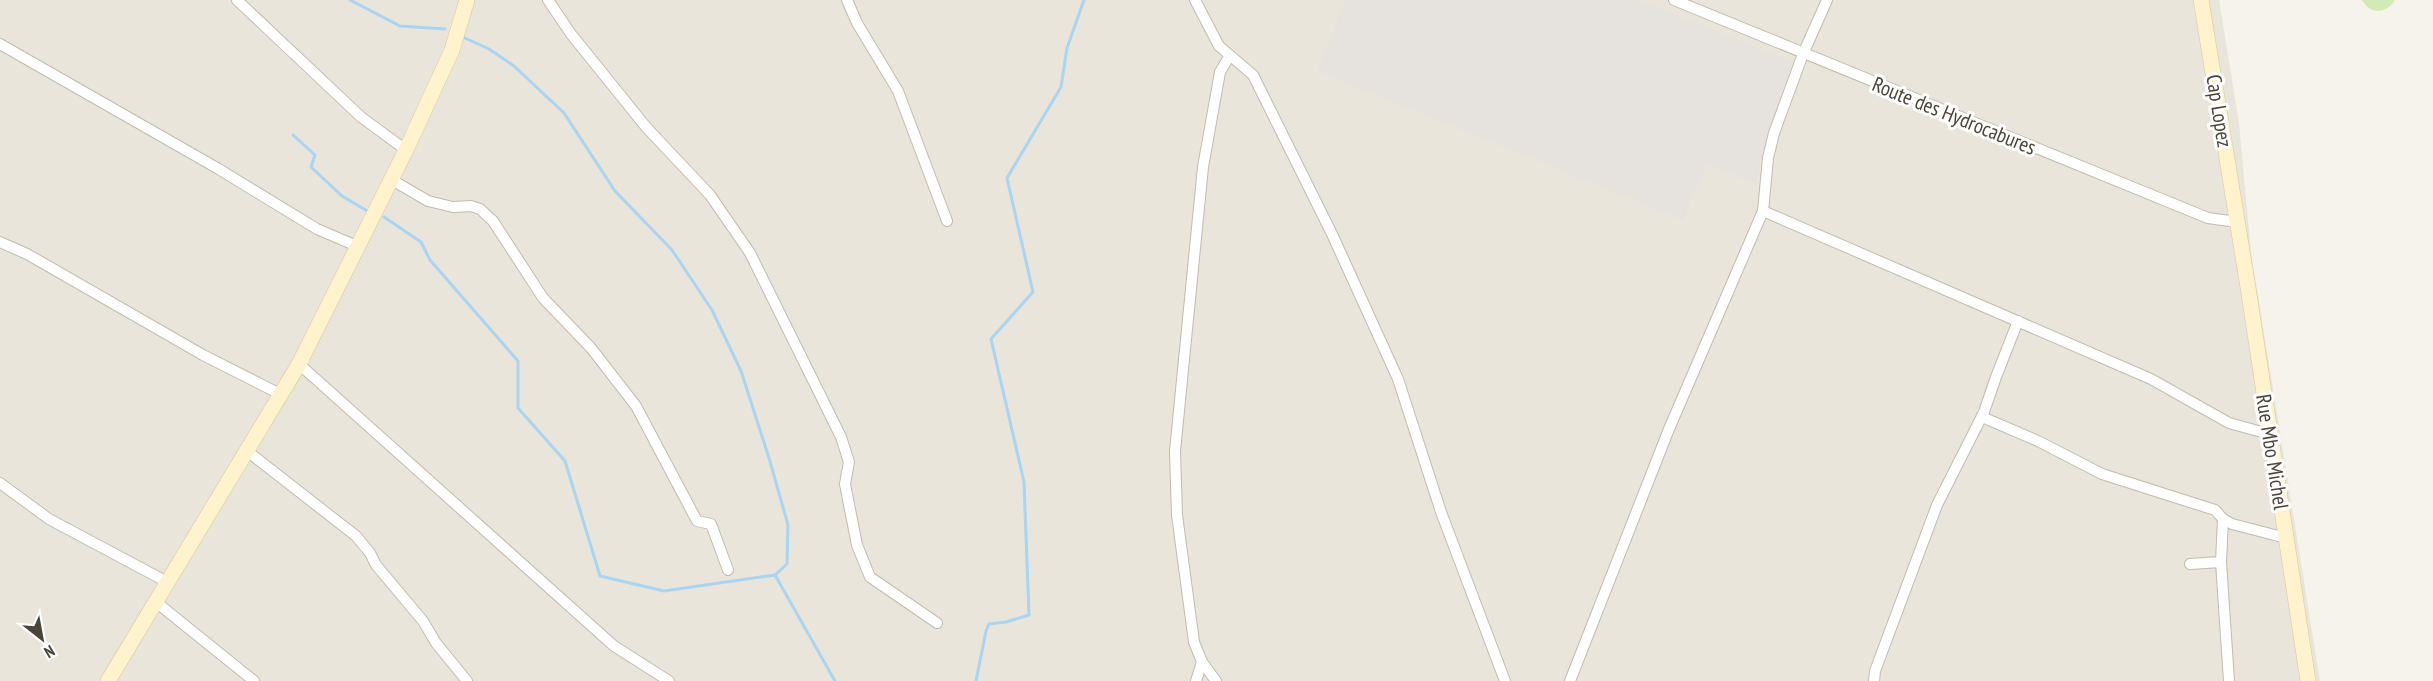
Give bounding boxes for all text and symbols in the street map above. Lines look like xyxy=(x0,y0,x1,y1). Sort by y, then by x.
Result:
street label: Route des Hydrocabures xyxy=(1868,70,2040,161)
street label: Cap Lopez xyxy=(2200,73,2239,149)
street label: Rue Mbo Michel xyxy=(2250,392,2295,512)
north arrow xyxy=(12,609,72,669)
text: N xyxy=(41,641,59,663)

